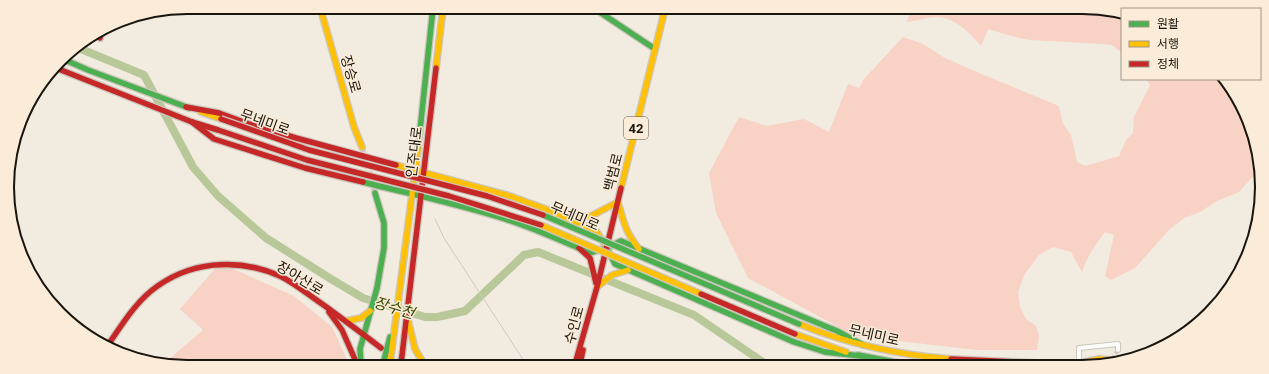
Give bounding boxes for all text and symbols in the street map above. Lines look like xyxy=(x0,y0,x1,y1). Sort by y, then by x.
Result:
legend xyxy=(1121,8,1261,80)
text: 원활 xyxy=(1157,17,1179,31)
text: 서행 xyxy=(1157,37,1179,51)
street label: 장승로 xyxy=(338,53,364,95)
text: 정체 xyxy=(1157,57,1179,71)
street label: 무네미로 xyxy=(238,106,292,138)
road number: 42 xyxy=(624,117,648,139)
street label: 인주대로 xyxy=(403,125,425,179)
street label: 백범로 xyxy=(601,151,625,193)
street label: 무네미로 xyxy=(548,199,602,233)
street label: 장아산로 xyxy=(274,258,326,298)
water label: 장수천 xyxy=(372,293,419,323)
street label: 수인로 xyxy=(561,304,587,346)
street label: 무네미로 xyxy=(847,321,901,349)

